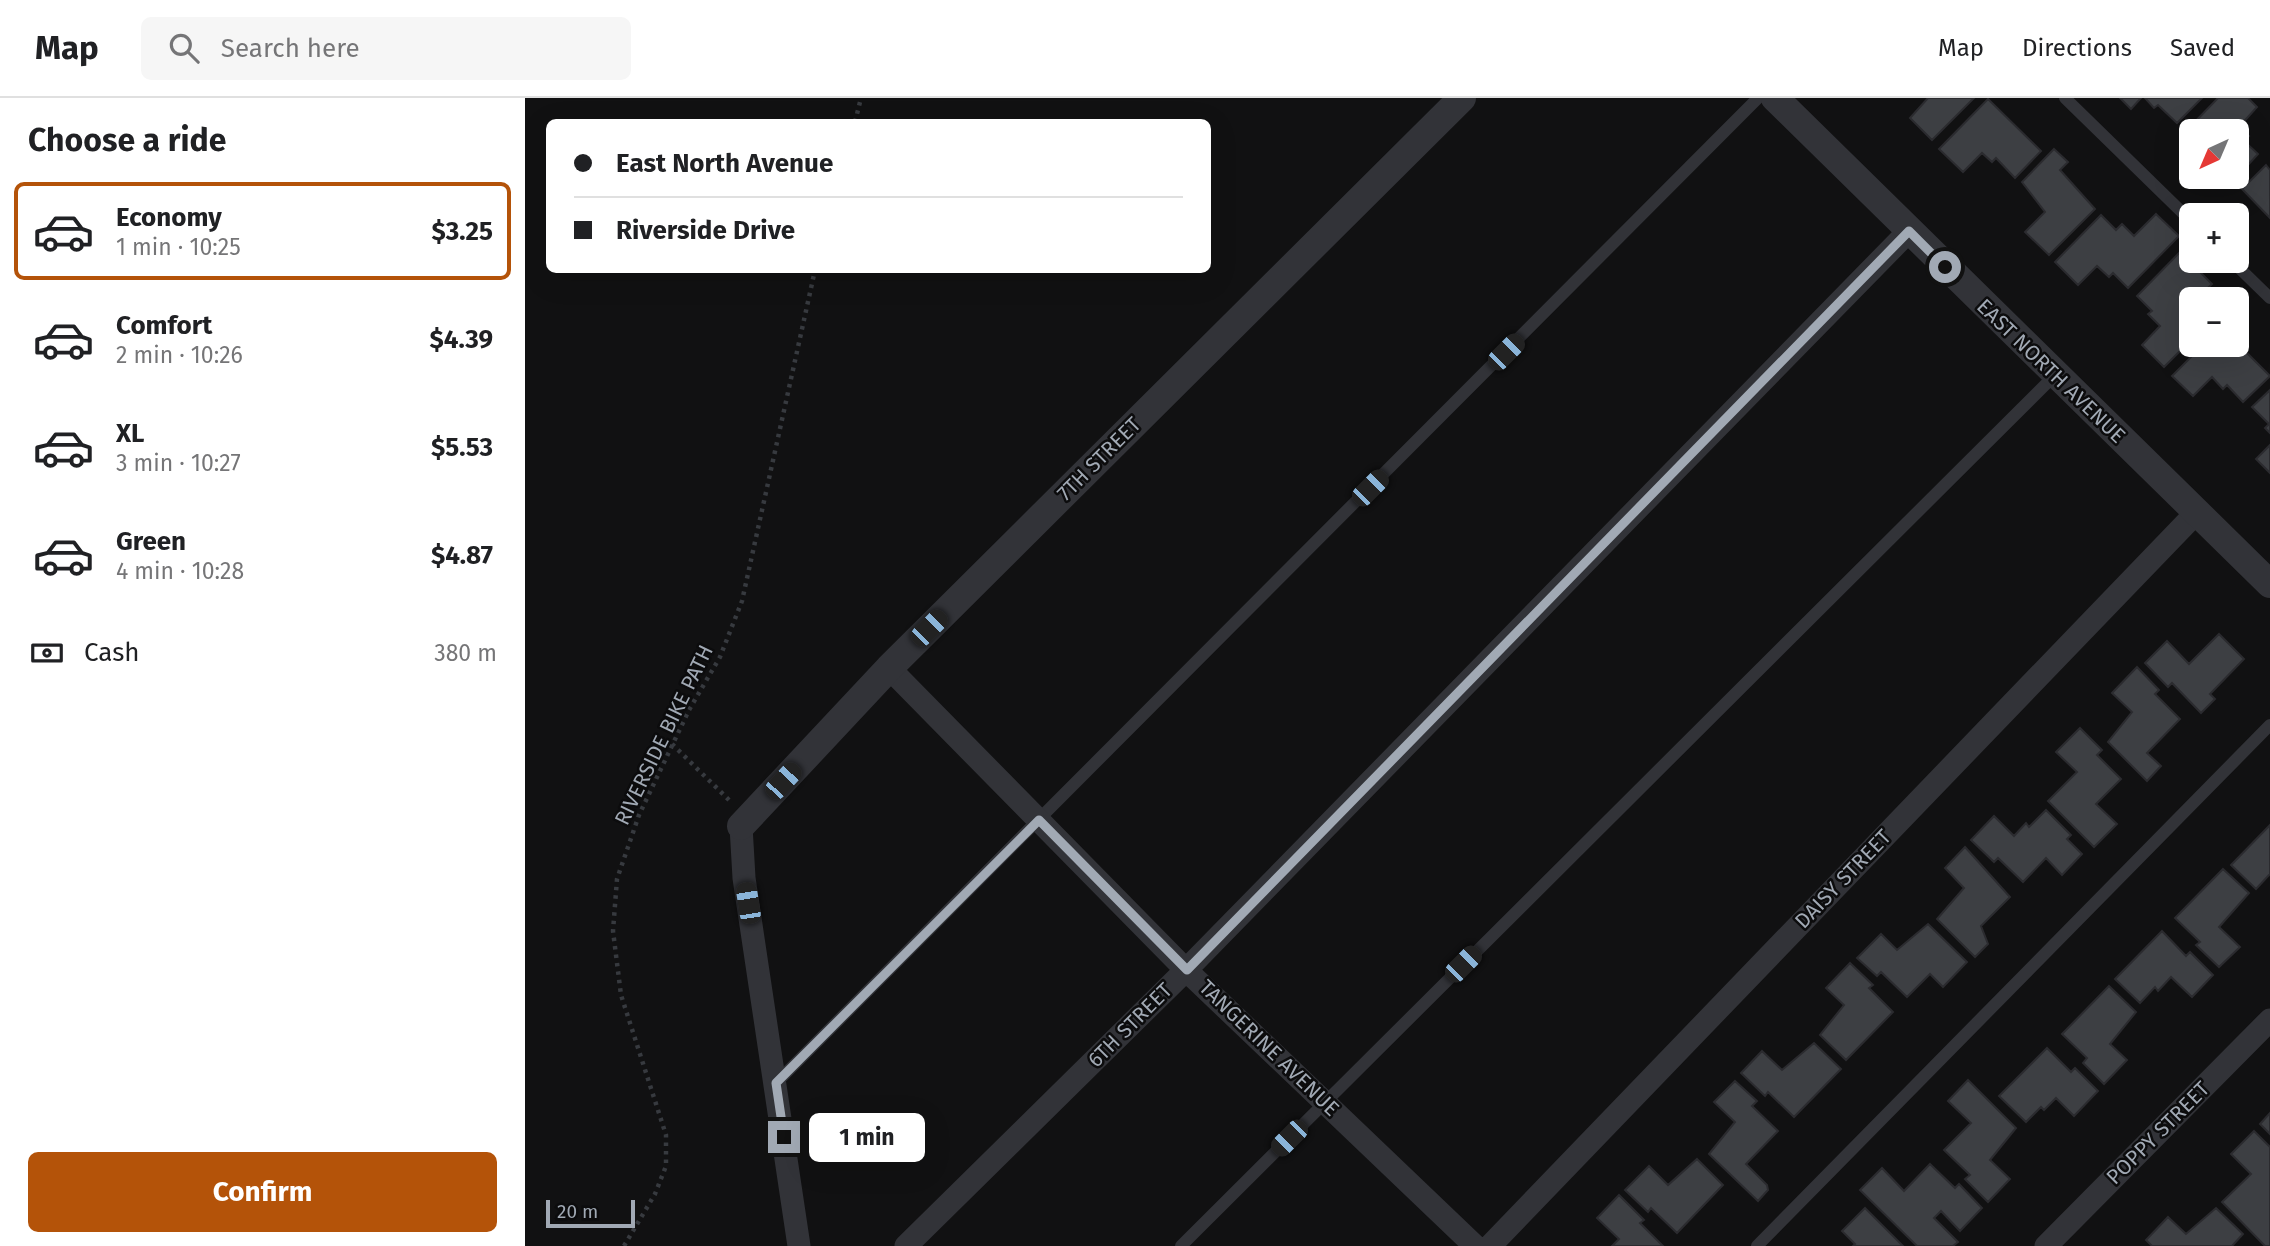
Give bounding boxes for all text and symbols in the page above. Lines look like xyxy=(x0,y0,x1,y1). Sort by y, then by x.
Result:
search box xyxy=(141,17,631,80)
text: Map xyxy=(35,28,99,68)
icon: search xyxy=(165,29,203,67)
text: Search here xyxy=(221,33,360,64)
text: Map xyxy=(1938,34,1984,62)
text: Directions xyxy=(2022,34,2132,62)
text: Saved xyxy=(2170,34,2235,62)
north arrow xyxy=(2179,119,2249,189)
map controls xyxy=(2179,119,2249,357)
text: Choose a ride xyxy=(28,121,226,159)
text: East North Avenue xyxy=(616,148,833,179)
icon: car xyxy=(32,200,95,263)
text: Economy xyxy=(116,202,222,233)
button: + xyxy=(2179,203,2249,273)
text: Riverside Drive xyxy=(616,215,795,246)
text: $3.25 xyxy=(432,216,493,247)
text: 1 min · 10:25 xyxy=(116,233,241,261)
route start xyxy=(1929,251,1961,283)
button: − xyxy=(2179,287,2249,357)
street label: EAST NORTH AVENUE xyxy=(1971,293,2131,449)
icon: car xyxy=(32,308,95,371)
text: Comfort xyxy=(116,310,212,341)
text: $4.39 xyxy=(430,324,493,355)
car xyxy=(1484,330,1529,374)
text: 2 min · 10:26 xyxy=(116,341,243,369)
street label: 7TH STREET xyxy=(1052,412,1146,506)
icon: car xyxy=(32,416,95,479)
text: XL xyxy=(116,418,144,449)
text: $5.53 xyxy=(431,432,493,463)
text: 3 min · 10:27 xyxy=(116,449,241,477)
car xyxy=(1348,466,1393,510)
icon: car xyxy=(32,524,95,587)
text: Green xyxy=(116,526,186,557)
text: $4.87 xyxy=(431,540,493,571)
text: 4 min · 10:28 xyxy=(116,557,244,585)
car xyxy=(907,606,952,650)
icon: cash xyxy=(28,634,66,672)
text: Cash xyxy=(84,637,140,668)
text: 380 m xyxy=(434,639,497,667)
street label: RIVERSIDE BIKE PATH xyxy=(609,641,719,829)
car xyxy=(761,758,806,804)
street label: DAISY STREET xyxy=(1789,824,1897,934)
car xyxy=(735,881,762,925)
car xyxy=(1441,942,1486,986)
street label: TANGERINE AVENUE xyxy=(1193,974,1345,1122)
street label: 6TH STREET xyxy=(1082,977,1178,1073)
street label: POPPY STREET xyxy=(2101,1076,2215,1190)
callout: 1 min xyxy=(809,1112,924,1162)
car xyxy=(1267,1116,1312,1160)
route end xyxy=(768,1121,800,1153)
text: 1 min xyxy=(839,1123,895,1151)
button: Confirm xyxy=(28,1152,497,1232)
scale bar xyxy=(546,1197,635,1229)
text: 20 m xyxy=(557,1200,598,1223)

